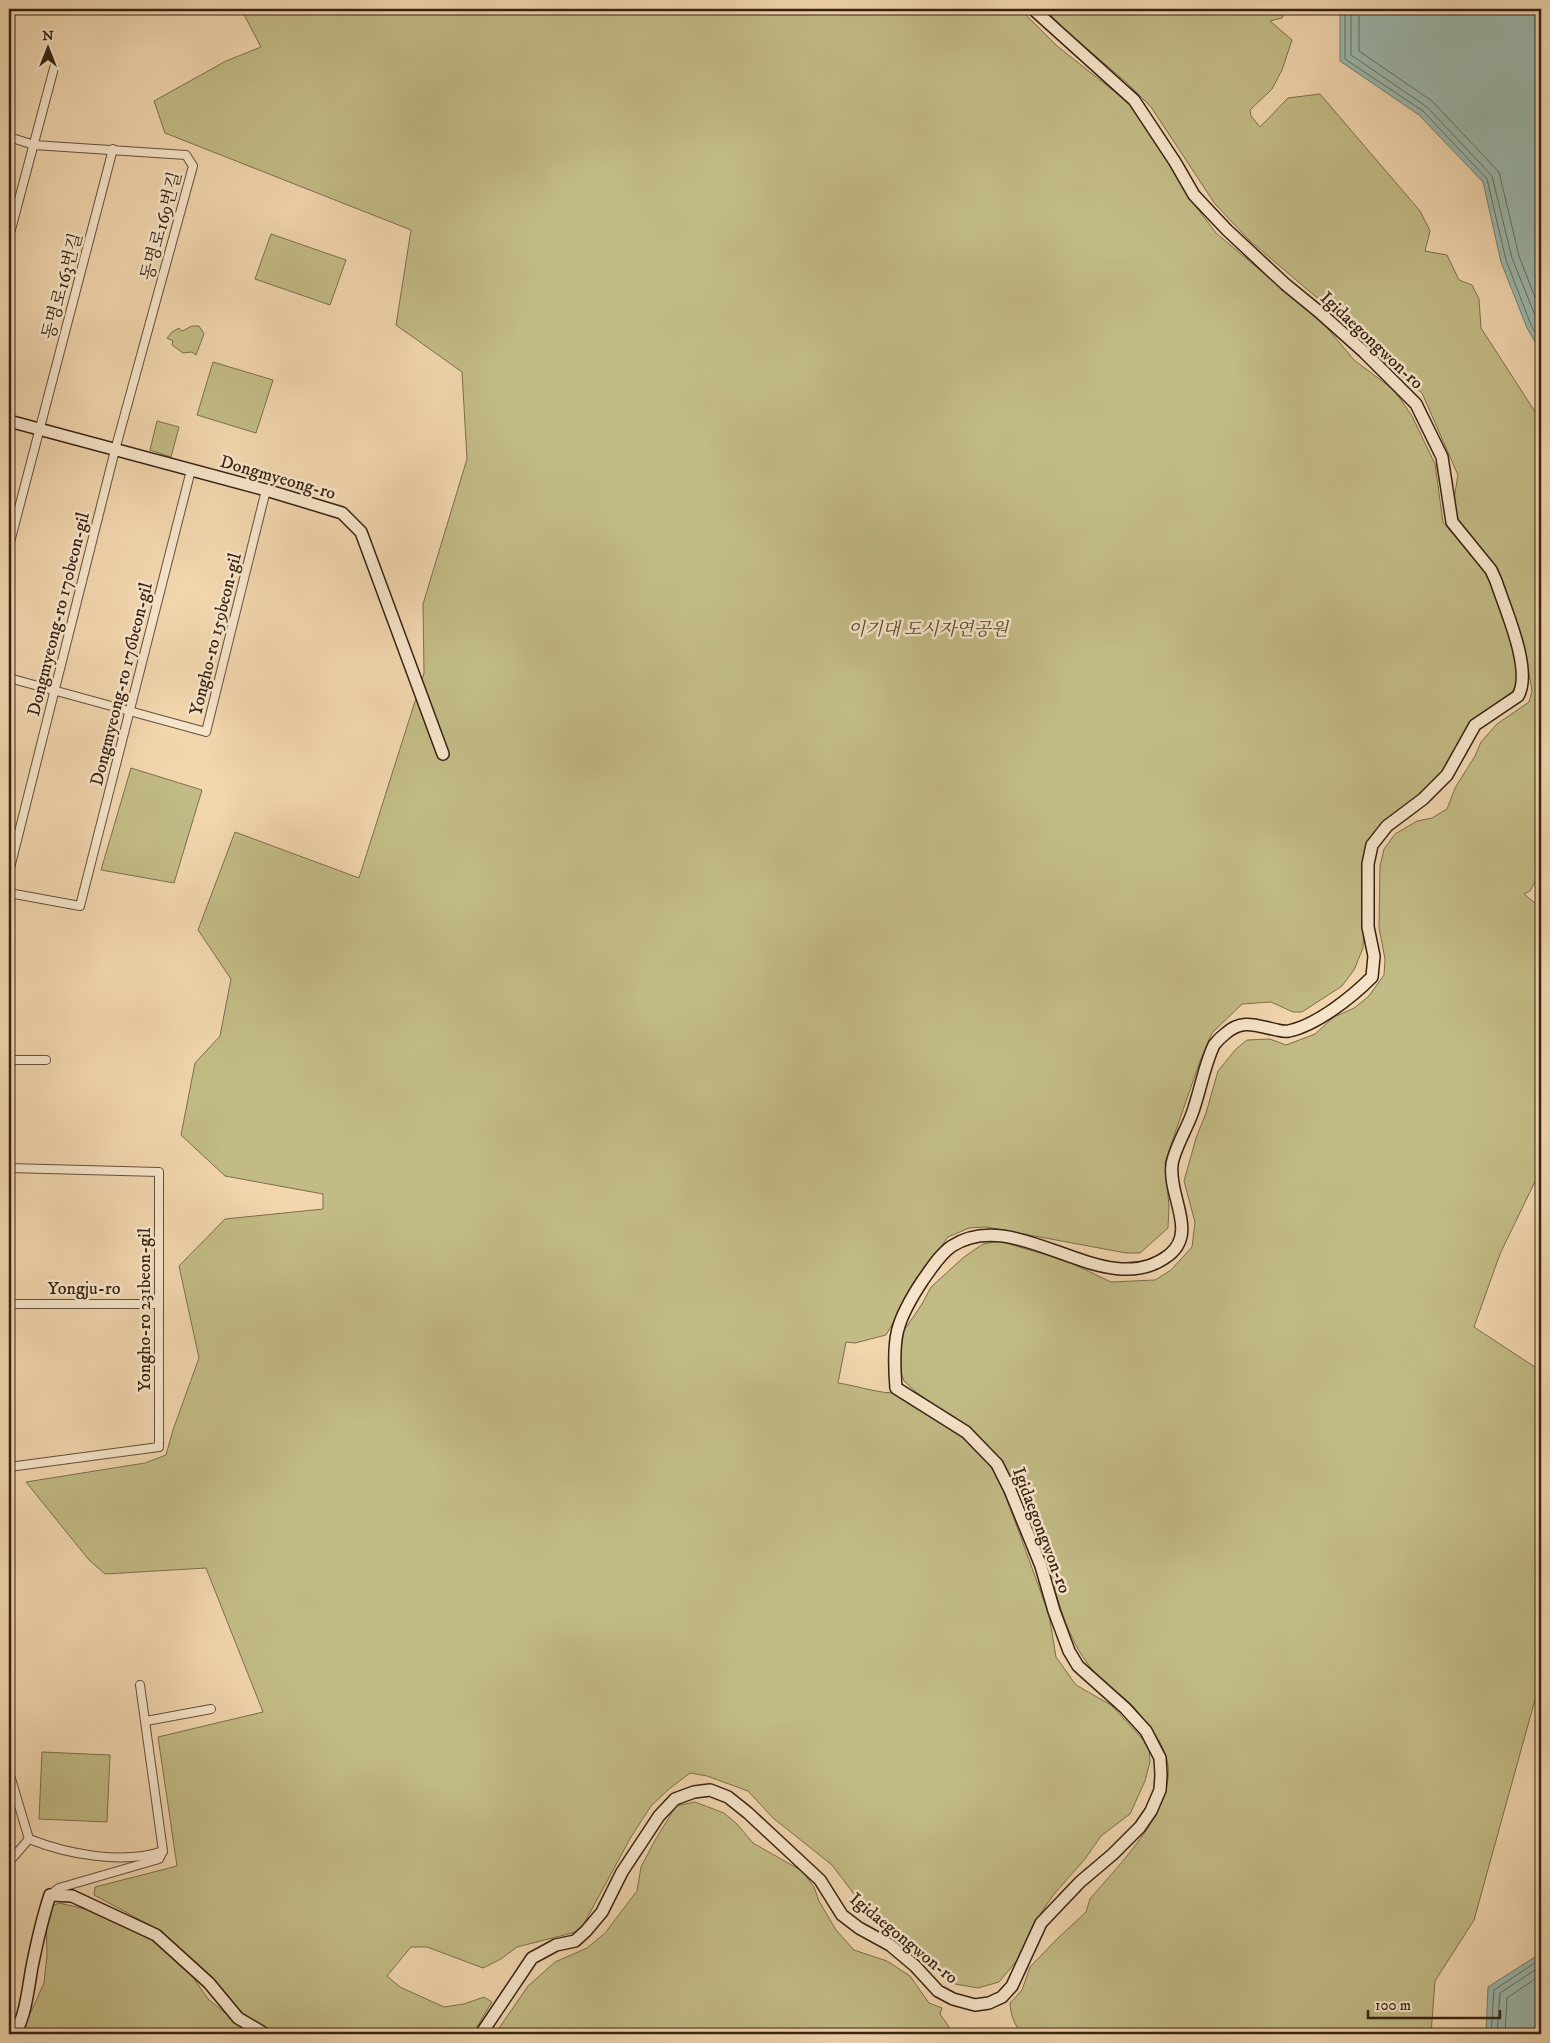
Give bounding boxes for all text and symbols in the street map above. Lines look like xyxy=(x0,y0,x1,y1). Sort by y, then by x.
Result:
north arrow xyxy=(22,22,72,72)
text: N xyxy=(42,27,54,45)
street label: 동명로169번길 xyxy=(137,169,187,283)
street label: 동명로163번길 xyxy=(38,230,88,342)
street label: Igidaegongwon-ro xyxy=(1315,287,1428,394)
street label: Dongmyeong-ro xyxy=(217,451,338,505)
street label: Dongmyeong-ro 170beon-gil xyxy=(23,510,95,718)
street label: Yongho-ro 159beon-gil xyxy=(185,550,247,718)
street label: Dongmyeong-ro 176beon-gil xyxy=(86,580,158,788)
park label: 이기대 도시자연공원 xyxy=(848,619,1010,641)
street label: Yongho-ro 231beon-gil xyxy=(134,1227,156,1392)
street label: Yongju-ro xyxy=(48,1278,121,1300)
street label: Igidaegongwon-ro xyxy=(1007,1464,1075,1597)
street label: Igidaegongwon-ro xyxy=(845,1888,962,1989)
scale bar xyxy=(1368,1988,1500,2020)
text: 100 m xyxy=(1375,1996,1411,2015)

